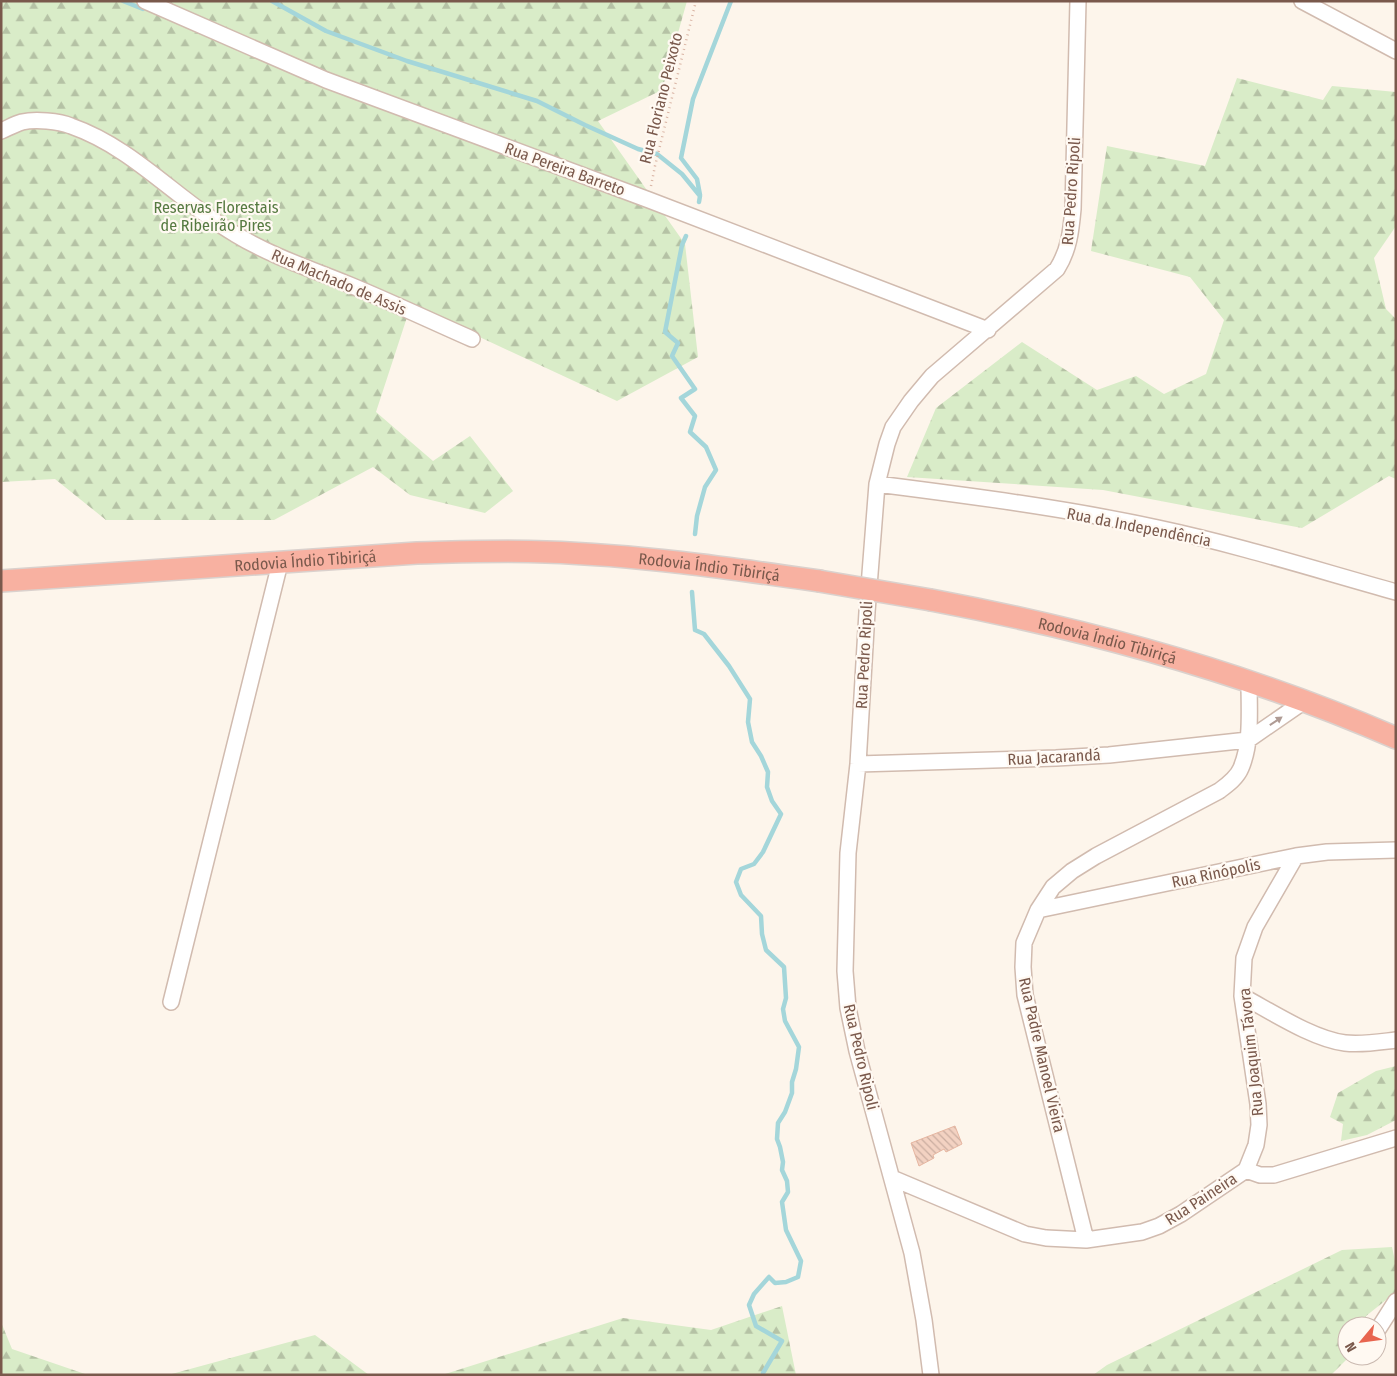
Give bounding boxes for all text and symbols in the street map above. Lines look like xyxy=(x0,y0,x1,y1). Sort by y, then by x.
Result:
street label: Rua Floriano Peixoto xyxy=(635,30,687,166)
street label: Rua Pedro Ripoli xyxy=(1058,136,1084,246)
street label: Rua Pereira Barreto xyxy=(502,138,628,200)
park label: Reservas Florestais de Ribeirão Pires xyxy=(153,198,279,235)
street label: Rua Machado de Assis xyxy=(269,245,410,319)
street label: Rua da Independência xyxy=(1065,504,1213,550)
street label: Rodovia Índio Tibiriçá xyxy=(234,546,377,575)
street label: Rodovia Índio Tibiriçá xyxy=(638,549,781,585)
street label: Rua Pedro Ripoli xyxy=(852,600,876,710)
street label: Rodovia Índio Tibiriçá xyxy=(1036,613,1179,668)
one-way arrow xyxy=(1269,716,1283,726)
street label: Rua Jacarandá xyxy=(1007,745,1101,769)
street label: Rua Rinópolis xyxy=(1170,854,1262,892)
street label: Rua Padre Manoel Vieira xyxy=(1015,976,1069,1134)
street label: Rua Joaquim Távora xyxy=(1235,987,1267,1117)
street label: Rua Pedro Ripoli xyxy=(840,1002,882,1112)
street label: Rua Paineira xyxy=(1162,1169,1240,1229)
north arrow xyxy=(1337,1316,1387,1366)
text: N xyxy=(1342,1339,1361,1355)

